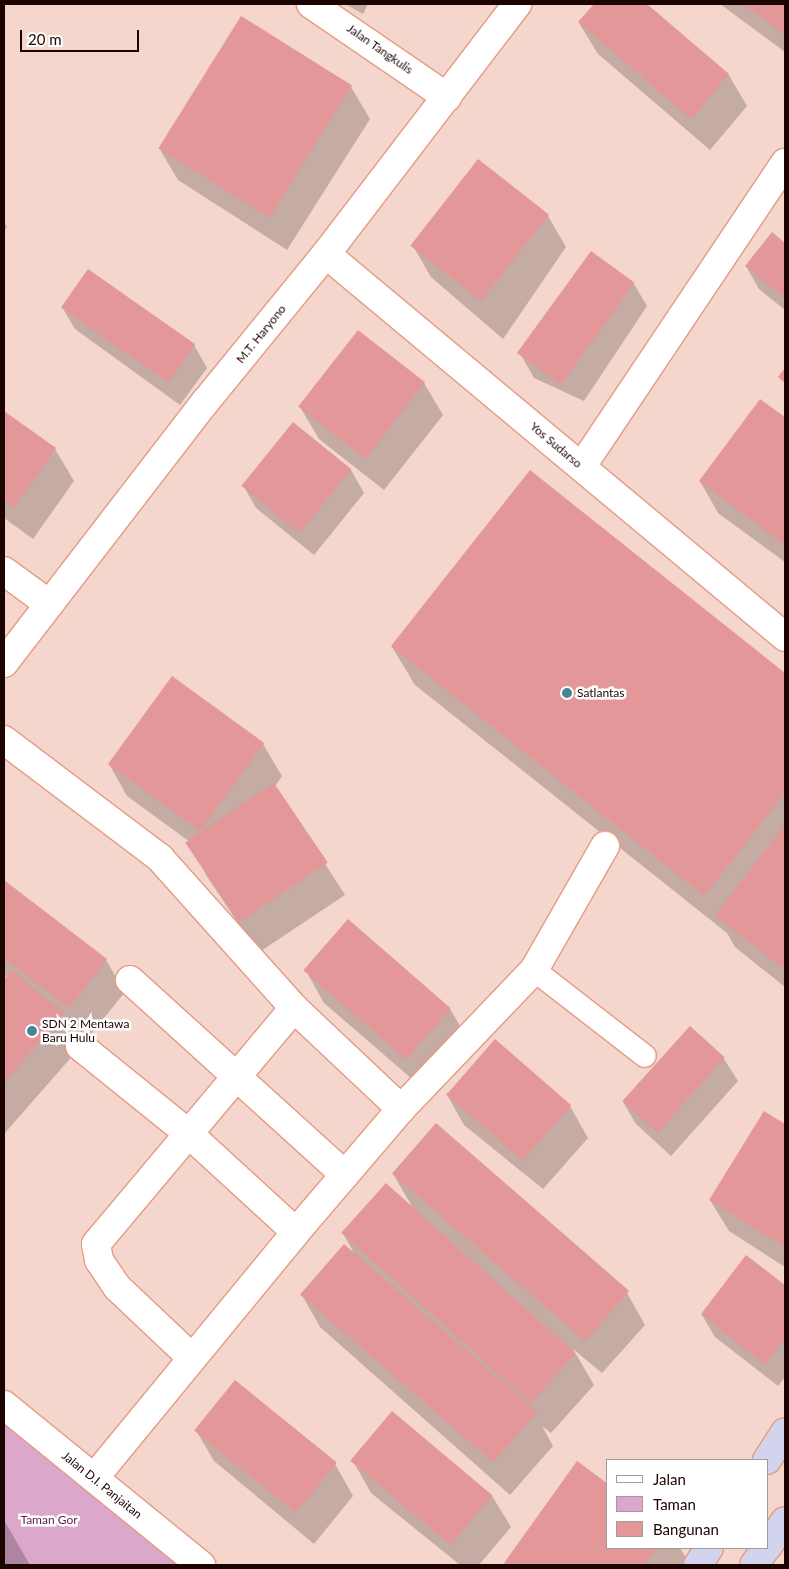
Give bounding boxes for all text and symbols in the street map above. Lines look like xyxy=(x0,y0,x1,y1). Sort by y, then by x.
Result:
scale bar xyxy=(22,20,141,52)
street label: Jalan Tangkulis xyxy=(344,21,416,77)
text: 20 m xyxy=(28,30,62,48)
street label: M.T. Haryono xyxy=(233,302,289,366)
street label: Yos Sudarso xyxy=(527,419,585,471)
place label: Satlantas xyxy=(577,686,624,700)
marker: Satlantas xyxy=(561,687,573,699)
place label: SDN 2 Mentawa Baru Hulu xyxy=(42,1017,129,1045)
marker: SDN 2 Mentawa Baru Hulu xyxy=(26,1025,38,1037)
street label: Jalan D.I. Panjaitan xyxy=(59,1448,145,1522)
legend xyxy=(606,1459,769,1549)
text: Jalan xyxy=(653,1470,686,1488)
text: Taman xyxy=(653,1495,696,1513)
park label: Taman Gor xyxy=(20,1513,78,1527)
text: Bangunan xyxy=(653,1520,719,1538)

